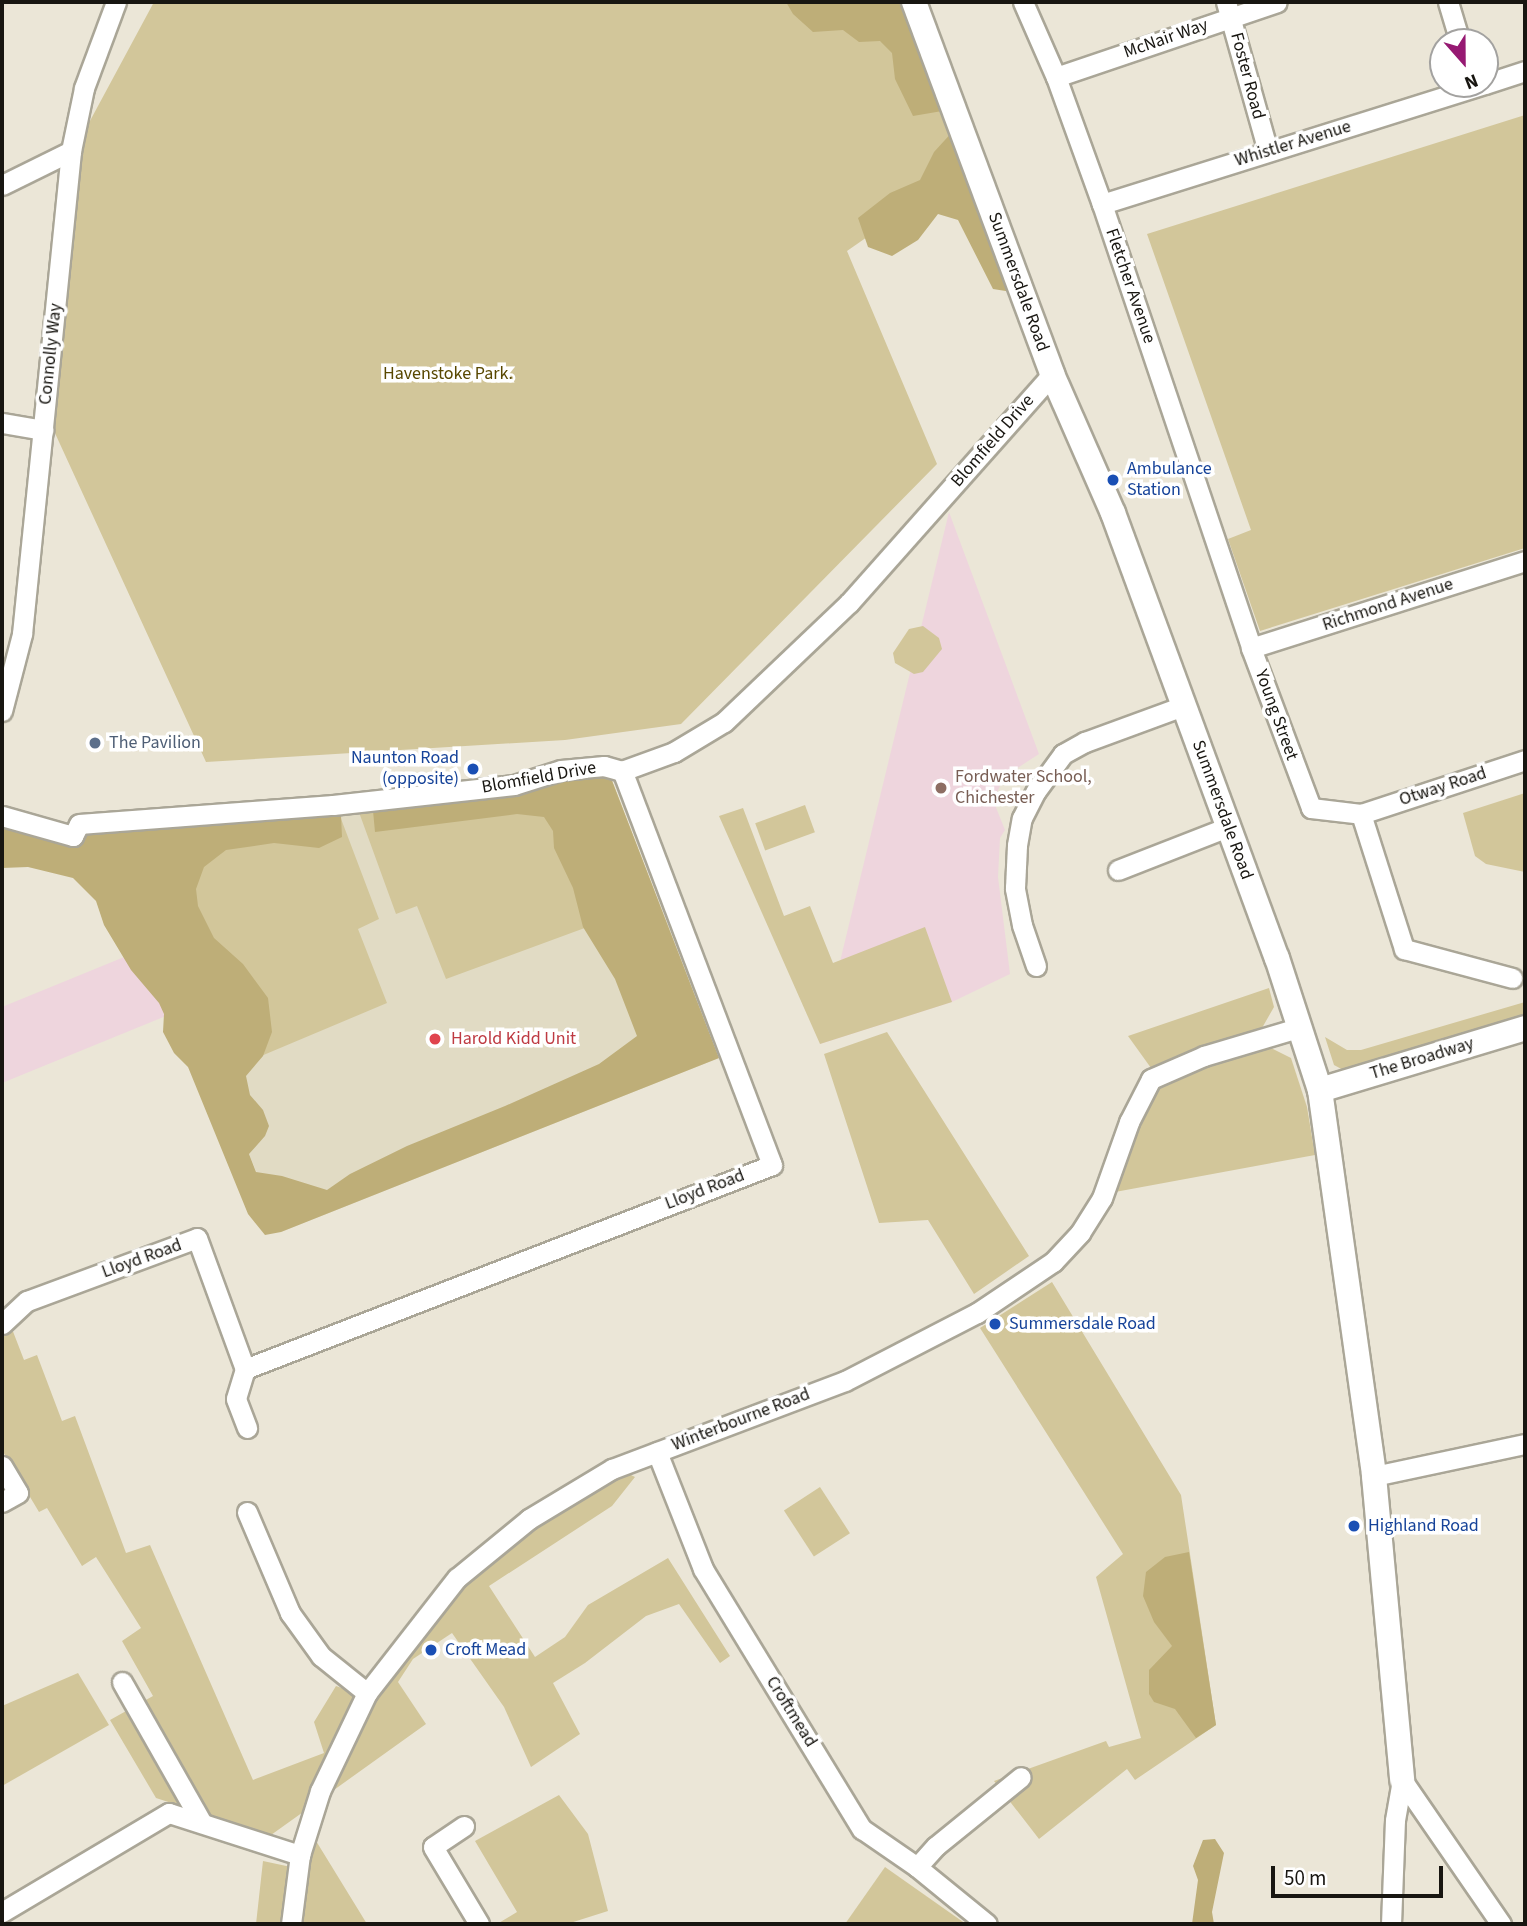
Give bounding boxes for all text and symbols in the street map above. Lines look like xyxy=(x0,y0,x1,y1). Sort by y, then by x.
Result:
street label: McNair Way xyxy=(1121,15,1211,63)
north arrow xyxy=(1429,28,1499,98)
street label: Foster Road xyxy=(1225,30,1269,122)
text: N xyxy=(1460,66,1482,96)
street label: Whistler Avenue xyxy=(1232,116,1354,172)
street label: Summersdale Road xyxy=(983,209,1053,355)
street label: Fletcher Avenue xyxy=(1100,226,1160,346)
street label: Connolly Way xyxy=(35,302,67,406)
park label: Havenstoke Park. xyxy=(383,363,513,385)
street label: Blomfield Drive xyxy=(947,390,1039,492)
place label: Ambulance Station xyxy=(1127,459,1212,502)
marker: Ambulance Station xyxy=(1105,472,1121,488)
street label: Richmond Avenue xyxy=(1320,574,1456,636)
street label: Young Street xyxy=(1250,667,1302,763)
place label: The Pavilion xyxy=(109,732,201,754)
marker: The Pavilion xyxy=(87,735,103,751)
street label: Summersdale Road xyxy=(1187,737,1257,883)
place label: Naunton Road (opposite) xyxy=(351,748,459,790)
street label: Blomfield Drive xyxy=(480,757,598,799)
marker: Naunton Road (opposite) xyxy=(465,761,481,777)
street label: Otway Road xyxy=(1397,763,1489,811)
place label: Fordwater School, Chichester xyxy=(955,767,1092,810)
marker: Fordwater School, Chichester xyxy=(933,780,949,796)
place label: Harold Kidd Unit xyxy=(451,1028,576,1050)
marker: Harold Kidd Unit xyxy=(425,1029,445,1049)
street label: The Broadway xyxy=(1367,1033,1477,1085)
street label: Lloyd Road xyxy=(662,1165,748,1215)
street label: Lloyd Road xyxy=(99,1235,185,1283)
place label: Summersdale Road xyxy=(1009,1313,1156,1335)
marker: Summersdale Road xyxy=(987,1316,1003,1332)
street label: Winterbourne Road xyxy=(669,1384,813,1456)
place label: Highland Road xyxy=(1368,1515,1479,1537)
marker: Highland Road xyxy=(1346,1518,1362,1534)
place label: Croft Mead xyxy=(445,1639,526,1661)
marker: Croft Mead xyxy=(423,1642,439,1658)
street label: Croftmead xyxy=(761,1673,821,1751)
scale bar xyxy=(1275,1853,1446,1897)
text: 50 m xyxy=(1284,1863,1326,1893)

